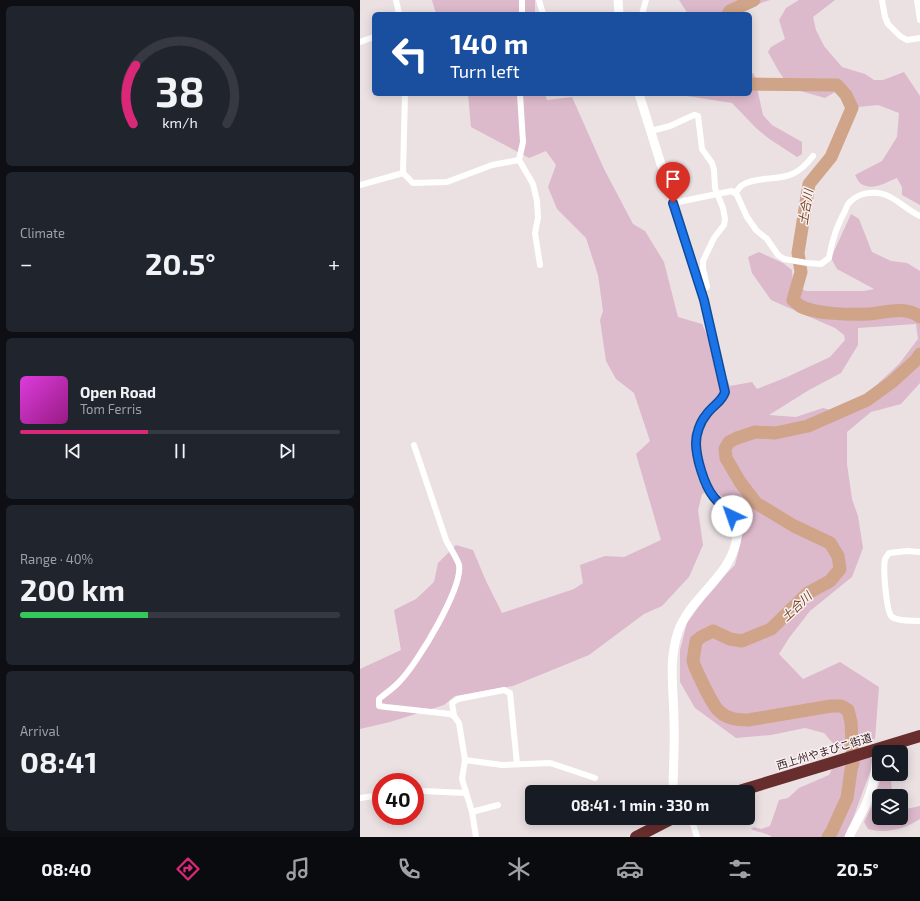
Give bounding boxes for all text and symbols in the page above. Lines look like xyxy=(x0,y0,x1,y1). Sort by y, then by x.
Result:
text: 140 m xyxy=(450,26,528,60)
icon: left xyxy=(384,28,436,80)
text: Turn left xyxy=(450,60,520,82)
text: 38 xyxy=(155,65,205,115)
text: km/h xyxy=(162,114,198,131)
pin xyxy=(656,162,690,203)
icon: arrive xyxy=(662,168,684,190)
water label: 土合川 xyxy=(795,186,815,226)
text: Climate xyxy=(20,225,65,241)
text: 20.5° xyxy=(145,245,216,281)
text: − xyxy=(20,250,33,276)
text: + xyxy=(328,250,340,276)
text: Open Road xyxy=(80,383,156,401)
text: Tom Ferris xyxy=(80,401,142,417)
icon: previous xyxy=(62,440,84,462)
icon: pause xyxy=(169,440,191,462)
icon: next xyxy=(276,440,298,462)
position arrow xyxy=(711,495,753,537)
text: Range · 40% xyxy=(20,551,93,567)
text: 200 km xyxy=(20,571,125,607)
water label: 土合川 xyxy=(778,587,815,623)
text: Arrival xyxy=(20,723,60,739)
street label: 西上州やまびこ街道 xyxy=(775,730,873,772)
text: 08:41 xyxy=(20,743,97,779)
map controls xyxy=(872,745,908,825)
button: search xyxy=(872,745,908,781)
speed limit sign: 40 xyxy=(372,773,424,825)
button: layers xyxy=(872,789,908,825)
text: 08:41 · 1 min · 330 m xyxy=(571,796,709,814)
icon: directions xyxy=(174,855,202,883)
icon: music xyxy=(284,855,312,883)
icon: phone xyxy=(395,855,423,883)
icon: climate xyxy=(505,855,533,883)
icon: car xyxy=(616,855,644,883)
icon: filters xyxy=(726,855,754,883)
text: 08:40 xyxy=(41,858,91,880)
text: 20.5° xyxy=(836,858,879,880)

